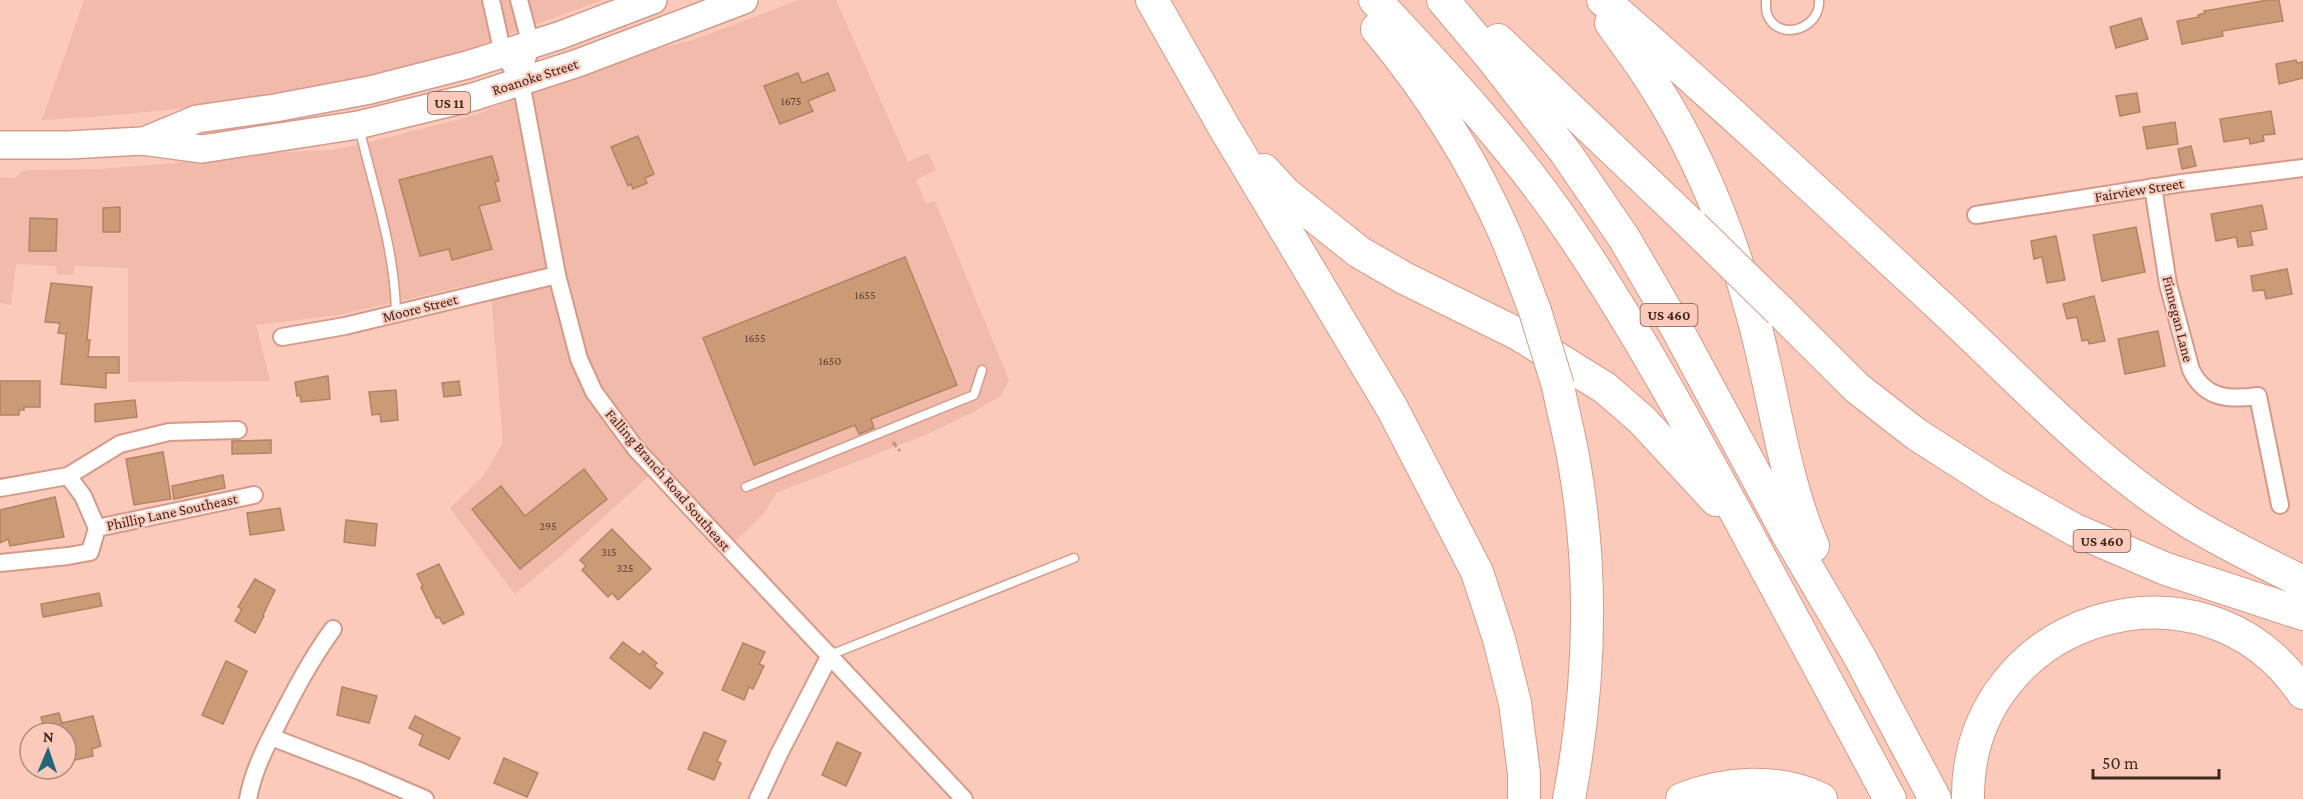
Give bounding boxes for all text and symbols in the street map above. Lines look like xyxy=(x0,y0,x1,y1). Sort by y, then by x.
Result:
street label: Roanoke Street xyxy=(490,55,581,98)
road number: US 11 xyxy=(428,92,470,114)
house number: 1675 xyxy=(781,94,801,108)
street label: Fairview Street xyxy=(2093,175,2186,205)
street label: Finnegan Lane xyxy=(2159,274,2197,364)
house number: 1655 xyxy=(854,288,876,302)
street label: Moore Street xyxy=(381,291,460,325)
road number: US 460 xyxy=(1640,304,1698,326)
house number: 1655 xyxy=(744,331,766,345)
house number: 1650 xyxy=(819,354,841,368)
street label: Falling Branch Road Southeast xyxy=(601,406,734,555)
street label: Phillip Lane Southeast xyxy=(105,490,240,535)
house number: 295 xyxy=(539,519,557,533)
road number: US 460 xyxy=(2074,530,2130,552)
house number: 315 xyxy=(601,545,617,559)
house number: 325 xyxy=(616,561,634,575)
north arrow xyxy=(18,721,78,781)
text: N xyxy=(43,728,54,745)
scale bar xyxy=(2093,742,2219,780)
text: 50 m xyxy=(2102,753,2139,773)

